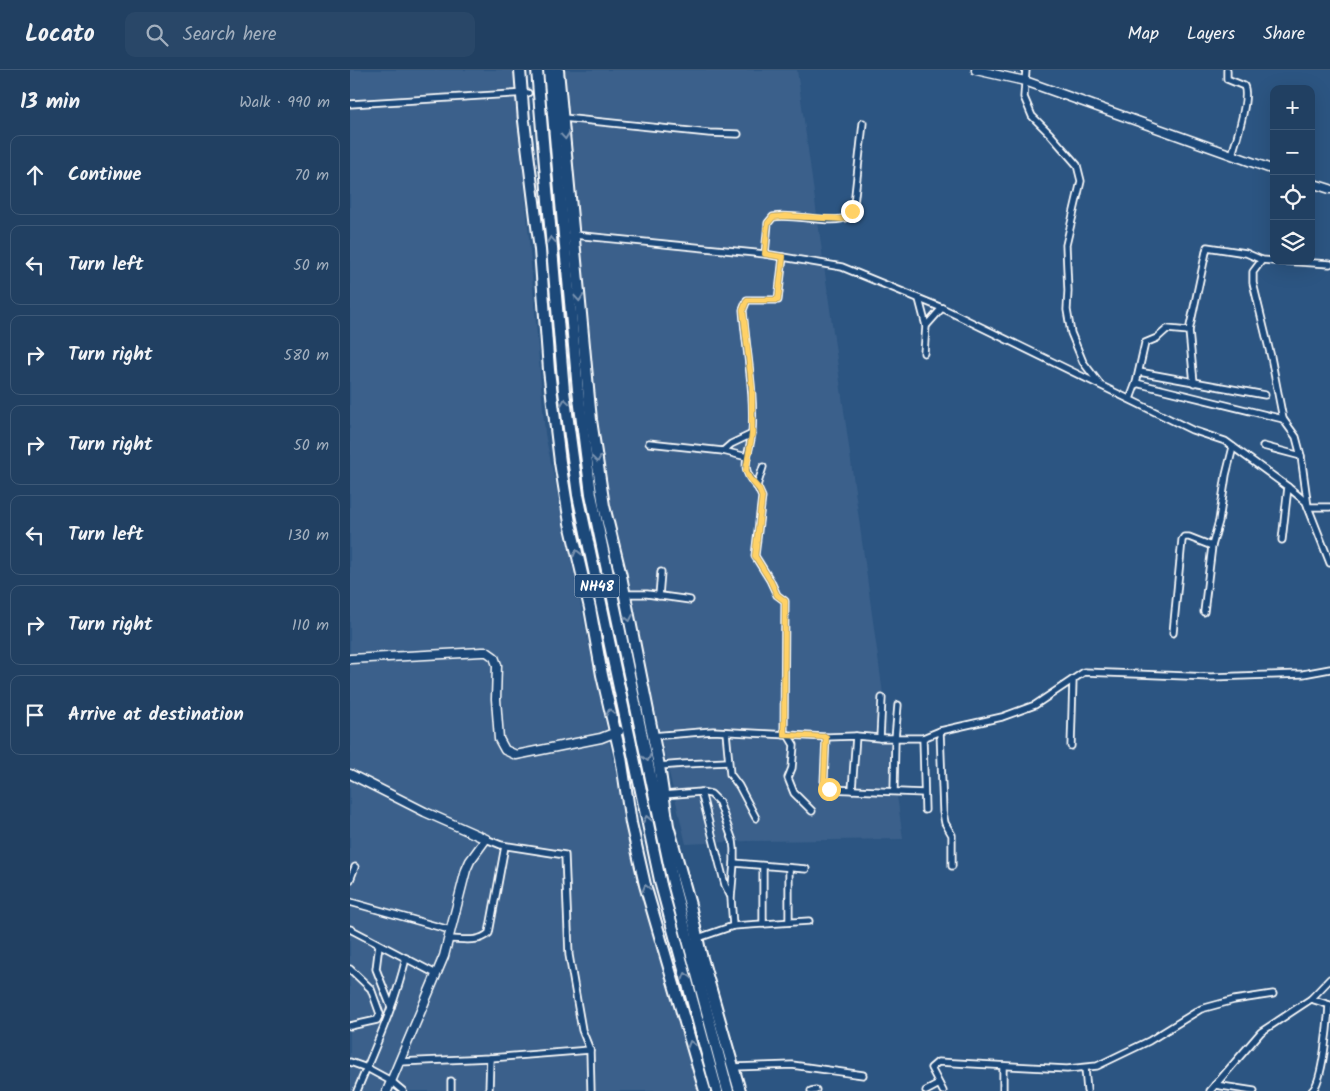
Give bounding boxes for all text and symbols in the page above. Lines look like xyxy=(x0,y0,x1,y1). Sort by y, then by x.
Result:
search box xyxy=(125,12,475,57)
text: Locato xyxy=(25,15,95,54)
text: Search here xyxy=(183,20,276,50)
text: Map xyxy=(1128,20,1159,49)
text: Layers xyxy=(1187,20,1235,49)
text: Share xyxy=(1263,20,1305,49)
icon: search xyxy=(143,21,171,49)
map controls xyxy=(1270,85,1315,265)
button: + xyxy=(1270,85,1315,130)
text: 13 min xyxy=(20,86,80,119)
text: Walk · 990 m xyxy=(239,90,330,115)
button: − xyxy=(1270,130,1315,175)
one-way arrow xyxy=(559,132,570,140)
text: Continue xyxy=(68,160,141,190)
icon: ahead xyxy=(21,161,49,189)
text: 70 m xyxy=(294,163,329,188)
button: locate xyxy=(1270,175,1315,220)
route end xyxy=(841,200,864,223)
button: layers xyxy=(1270,220,1315,265)
one-way arrow xyxy=(546,236,557,244)
text: Turn left xyxy=(68,250,143,280)
icon: left xyxy=(21,251,49,279)
text: 50 m xyxy=(293,253,329,278)
one-way arrow xyxy=(574,294,585,302)
text: Turn right xyxy=(68,340,153,370)
icon: right xyxy=(21,341,49,369)
text: 580 m xyxy=(284,343,329,368)
one-way arrow xyxy=(560,397,571,405)
text: Turn right xyxy=(68,430,153,460)
icon: right xyxy=(21,431,49,459)
text: 50 m xyxy=(293,433,329,458)
one-way arrow xyxy=(591,456,602,464)
text: Turn left xyxy=(68,520,143,550)
icon: left xyxy=(21,521,49,549)
text: 130 m xyxy=(288,523,329,548)
one-way arrow xyxy=(572,548,583,557)
road number: NH48 xyxy=(574,574,620,598)
text: Turn right xyxy=(68,610,153,640)
icon: right xyxy=(21,611,49,639)
text: 110 m xyxy=(292,613,329,638)
one-way arrow xyxy=(624,614,634,623)
text: Arrive at destination xyxy=(68,700,244,730)
icon: arrive xyxy=(21,701,49,729)
one-way arrow xyxy=(605,707,616,716)
one-way arrow xyxy=(641,754,652,763)
route start xyxy=(818,778,841,801)
one-way arrow xyxy=(642,814,652,823)
one-way arrow xyxy=(641,884,652,893)
one-way arrow xyxy=(681,972,692,981)
one-way arrow xyxy=(686,1041,696,1049)

